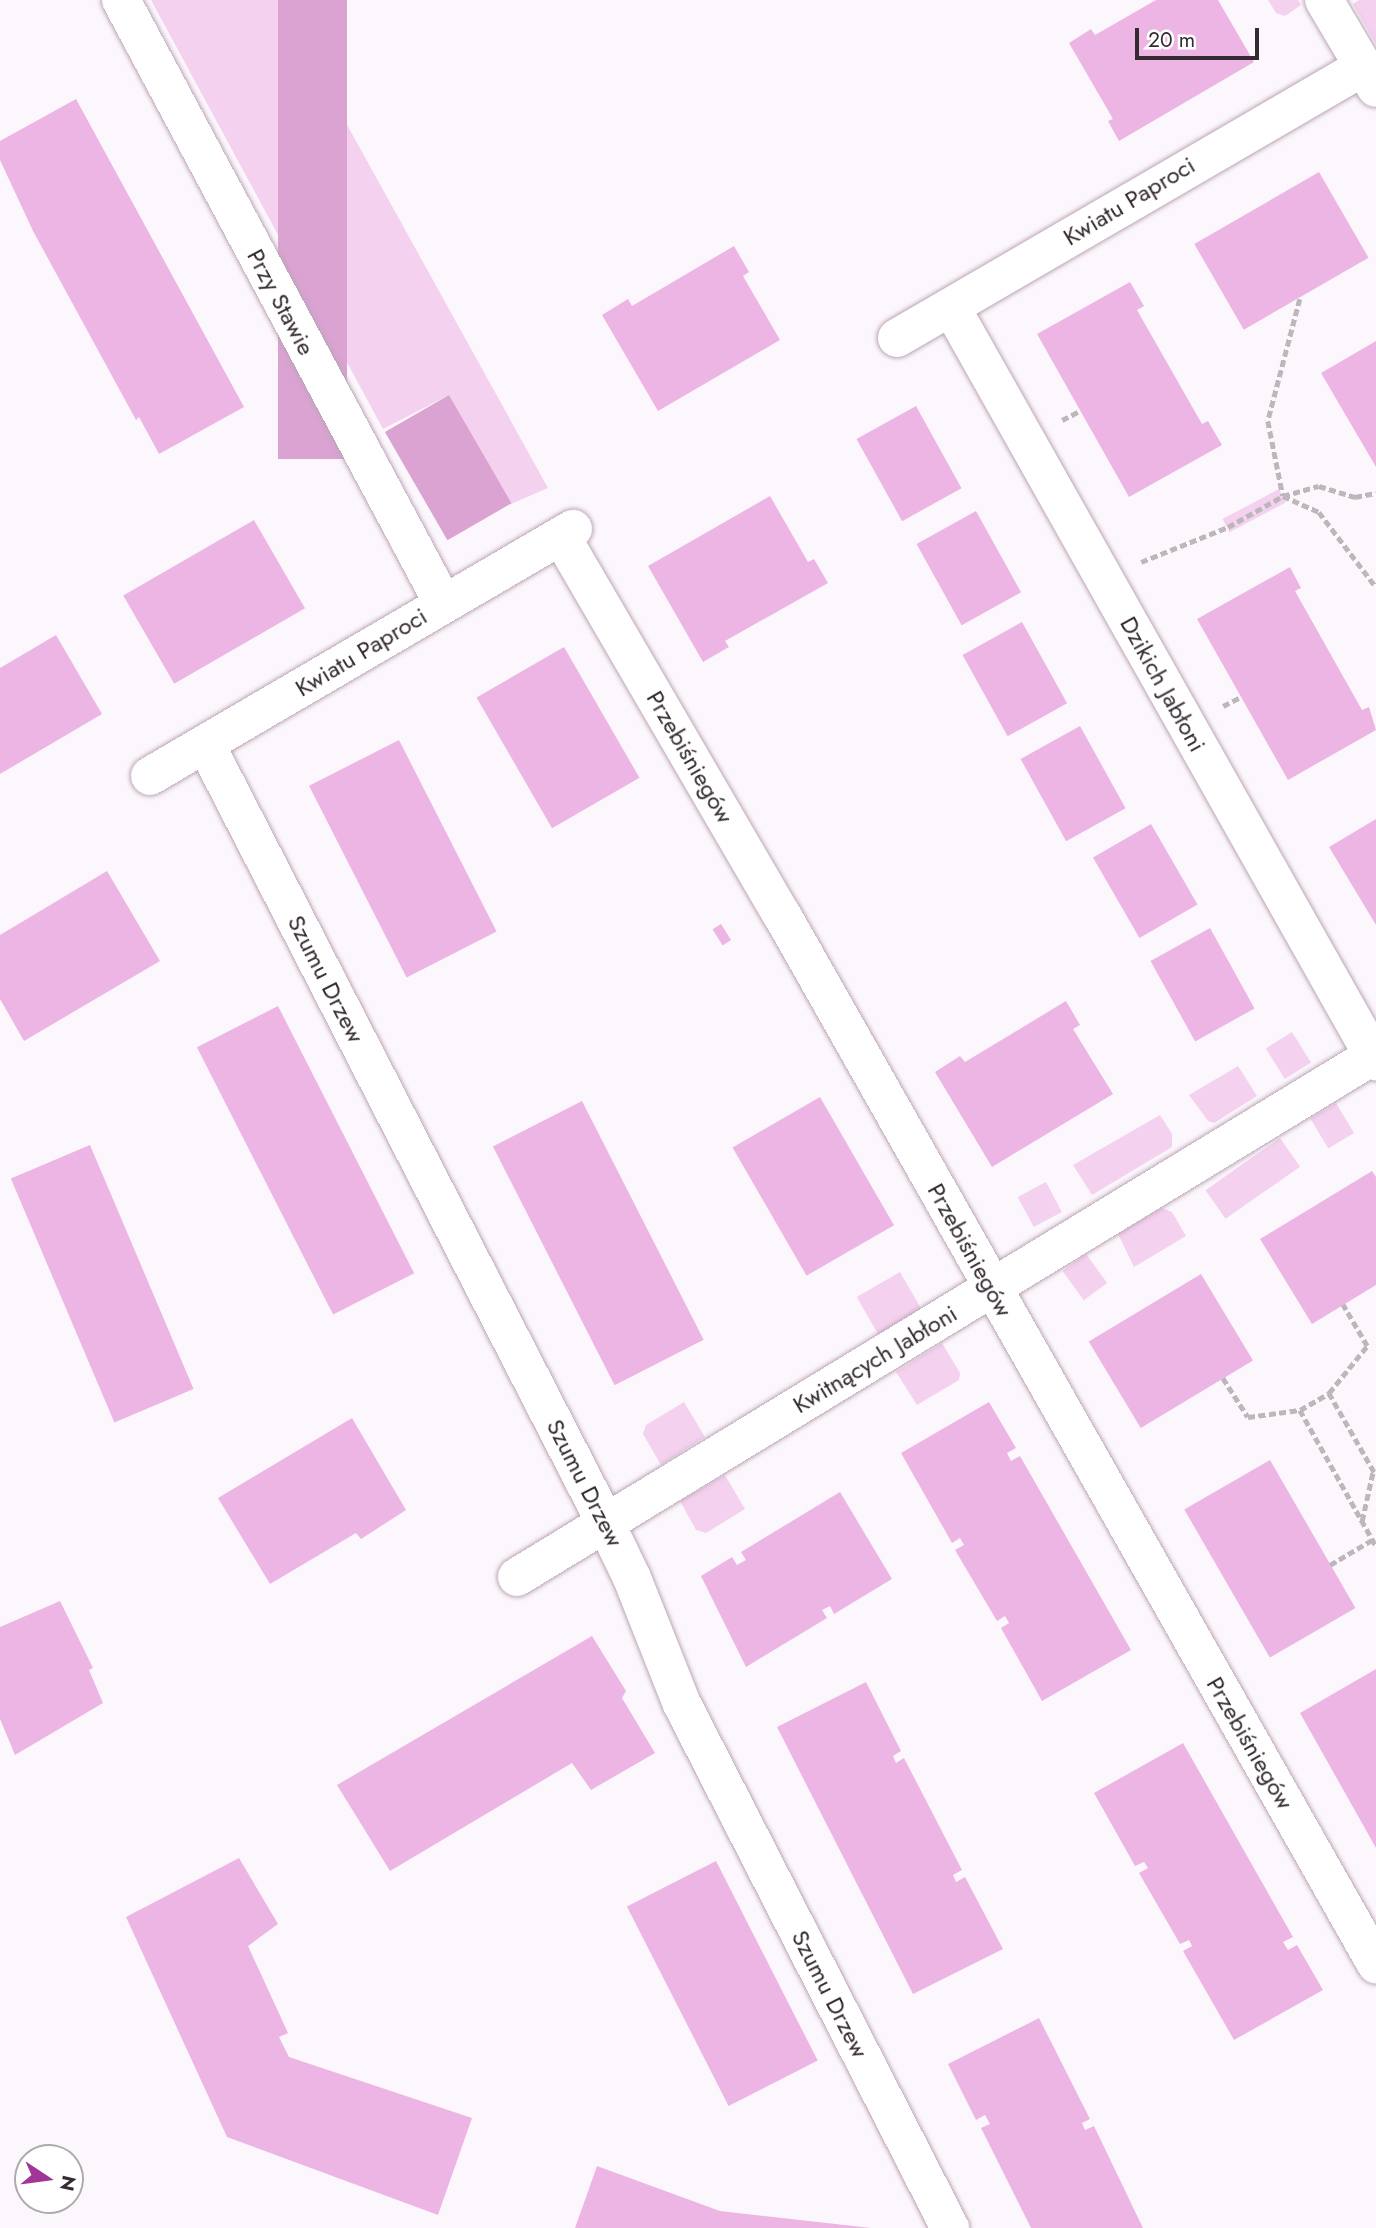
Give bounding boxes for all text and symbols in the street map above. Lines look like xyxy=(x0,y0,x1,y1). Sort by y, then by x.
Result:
scale bar xyxy=(1138,14,1262,58)
text: 20 m xyxy=(1148,25,1195,55)
street label: Kwiatu Paproci xyxy=(1058,150,1200,252)
street label: Przy Stawie xyxy=(241,244,321,360)
street label: Kwiatu Paproci xyxy=(290,601,432,703)
street label: Dzikich Jabłoni xyxy=(1114,611,1212,757)
street label: Przebiśniegów xyxy=(640,686,740,828)
street label: Szumu Drzew xyxy=(282,910,370,1048)
street label: Przebiśniegów xyxy=(921,1178,1019,1322)
street label: Kwitnących Jabłoni xyxy=(788,1299,962,1419)
street label: Szumu Drzew xyxy=(541,1414,629,1552)
street label: Przebiśniegów xyxy=(1200,1672,1300,1814)
street label: Szumu Drzew xyxy=(786,1925,874,2063)
north arrow xyxy=(14,2144,84,2214)
text: N xyxy=(53,2173,83,2194)

